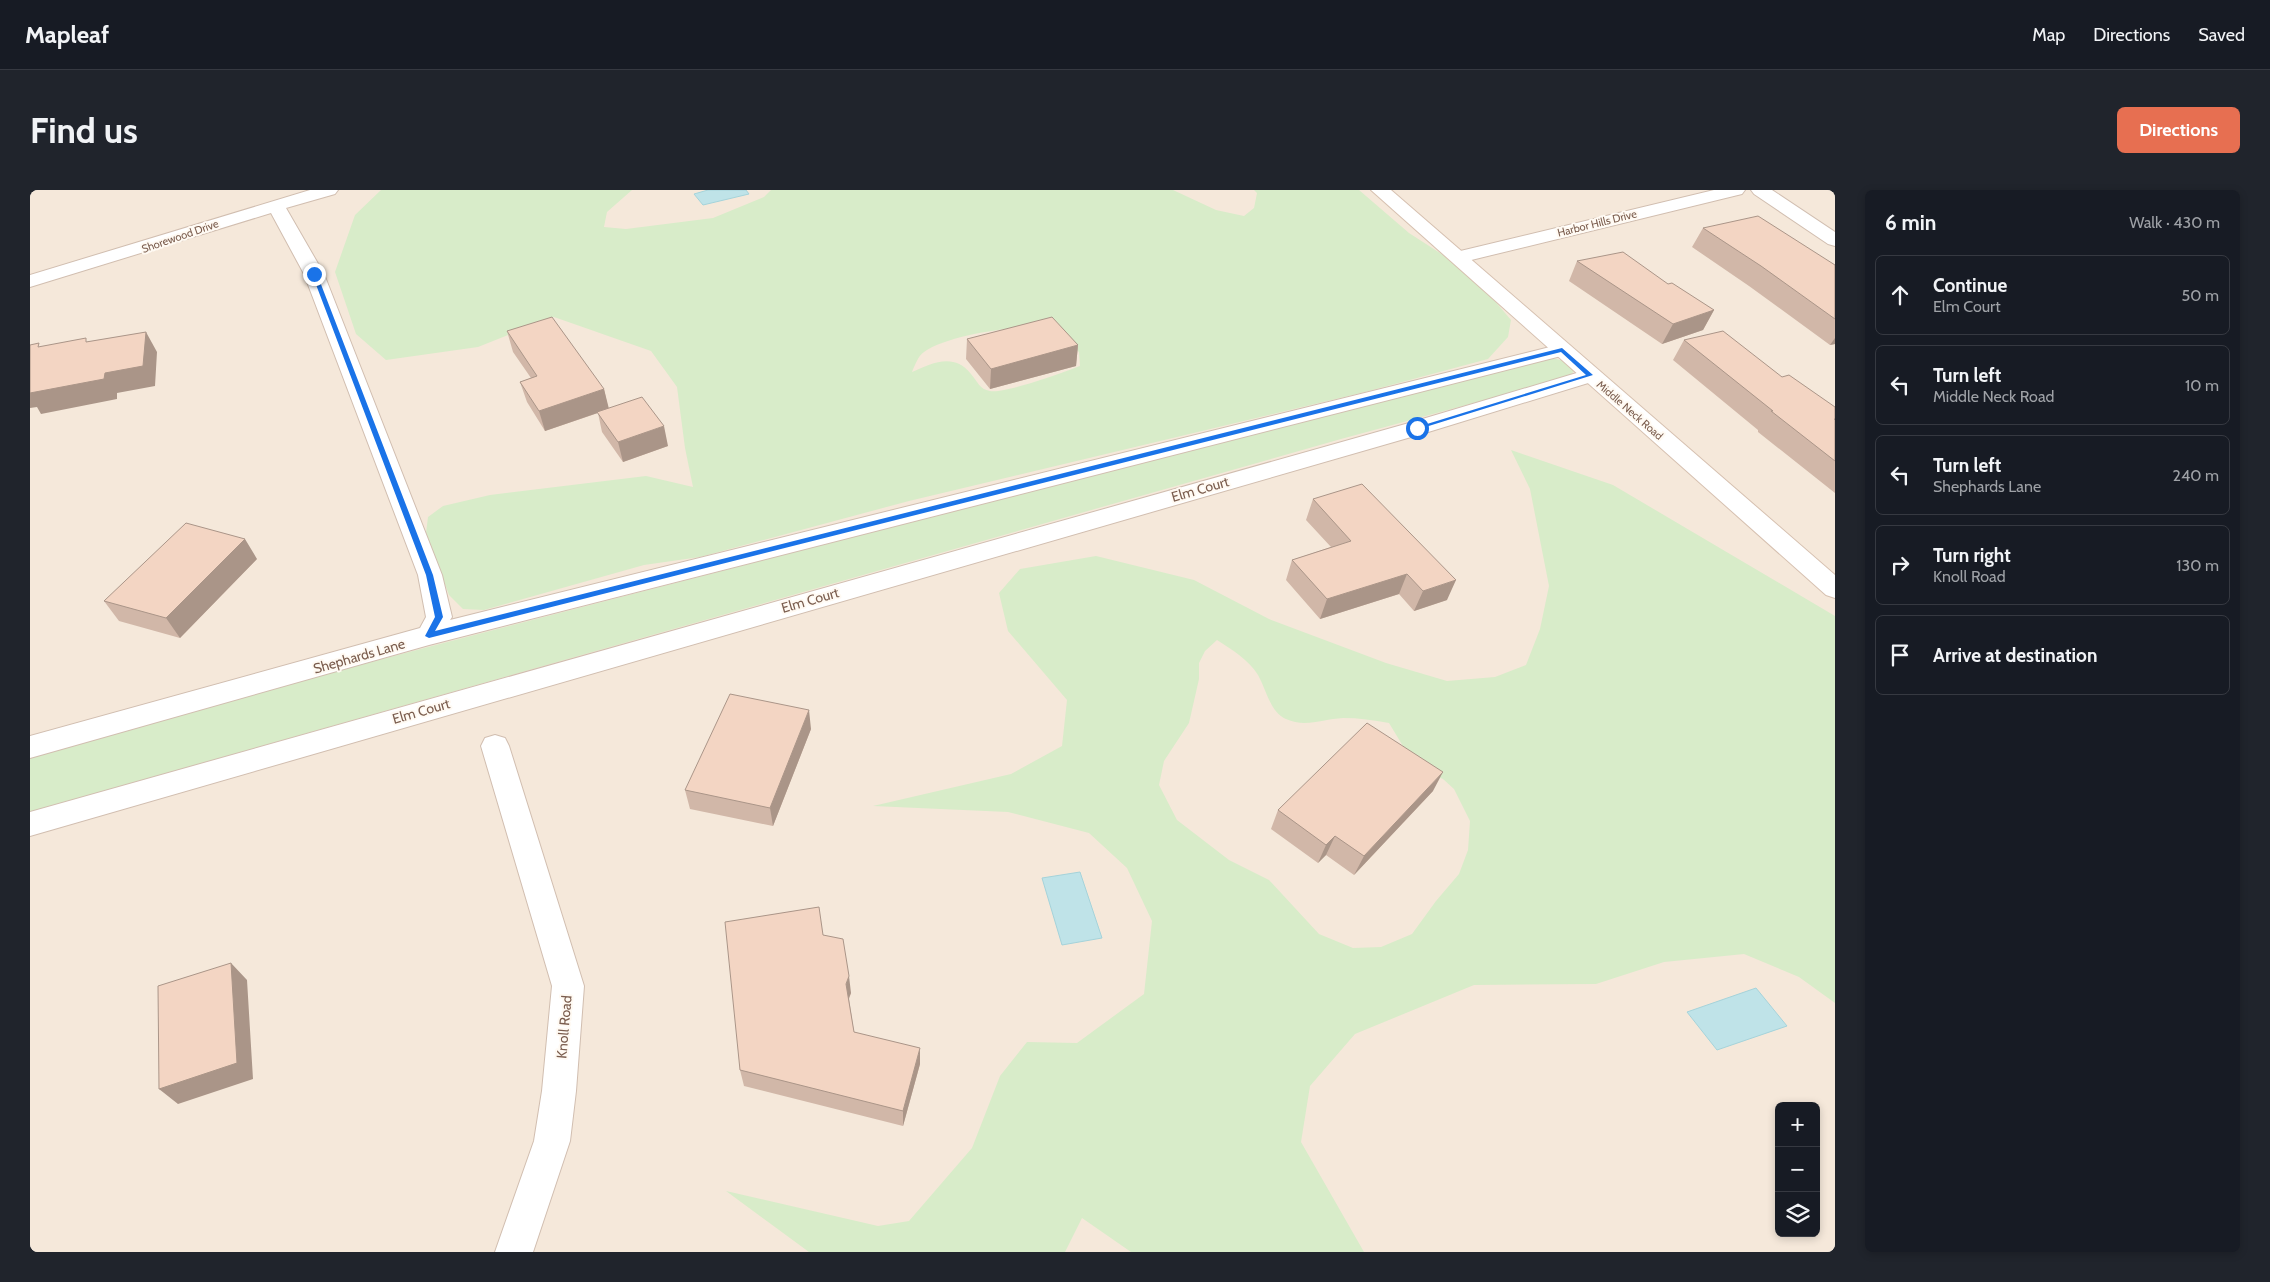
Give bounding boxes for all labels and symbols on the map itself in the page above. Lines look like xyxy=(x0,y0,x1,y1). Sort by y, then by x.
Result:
street label: Harbor Hills Drive xyxy=(1556,206,1639,240)
street label: Shorewood Drive xyxy=(140,216,221,256)
route end xyxy=(303,263,326,286)
street label: Middle Neck Road xyxy=(1594,377,1666,443)
route start xyxy=(1406,417,1429,440)
street label: Elm Court xyxy=(1169,472,1231,506)
street label: Elm Court xyxy=(779,583,841,617)
street label: Shephards Lane xyxy=(311,634,407,678)
street label: Elm Court xyxy=(390,694,452,728)
street label: Knoll Road xyxy=(552,995,576,1059)

